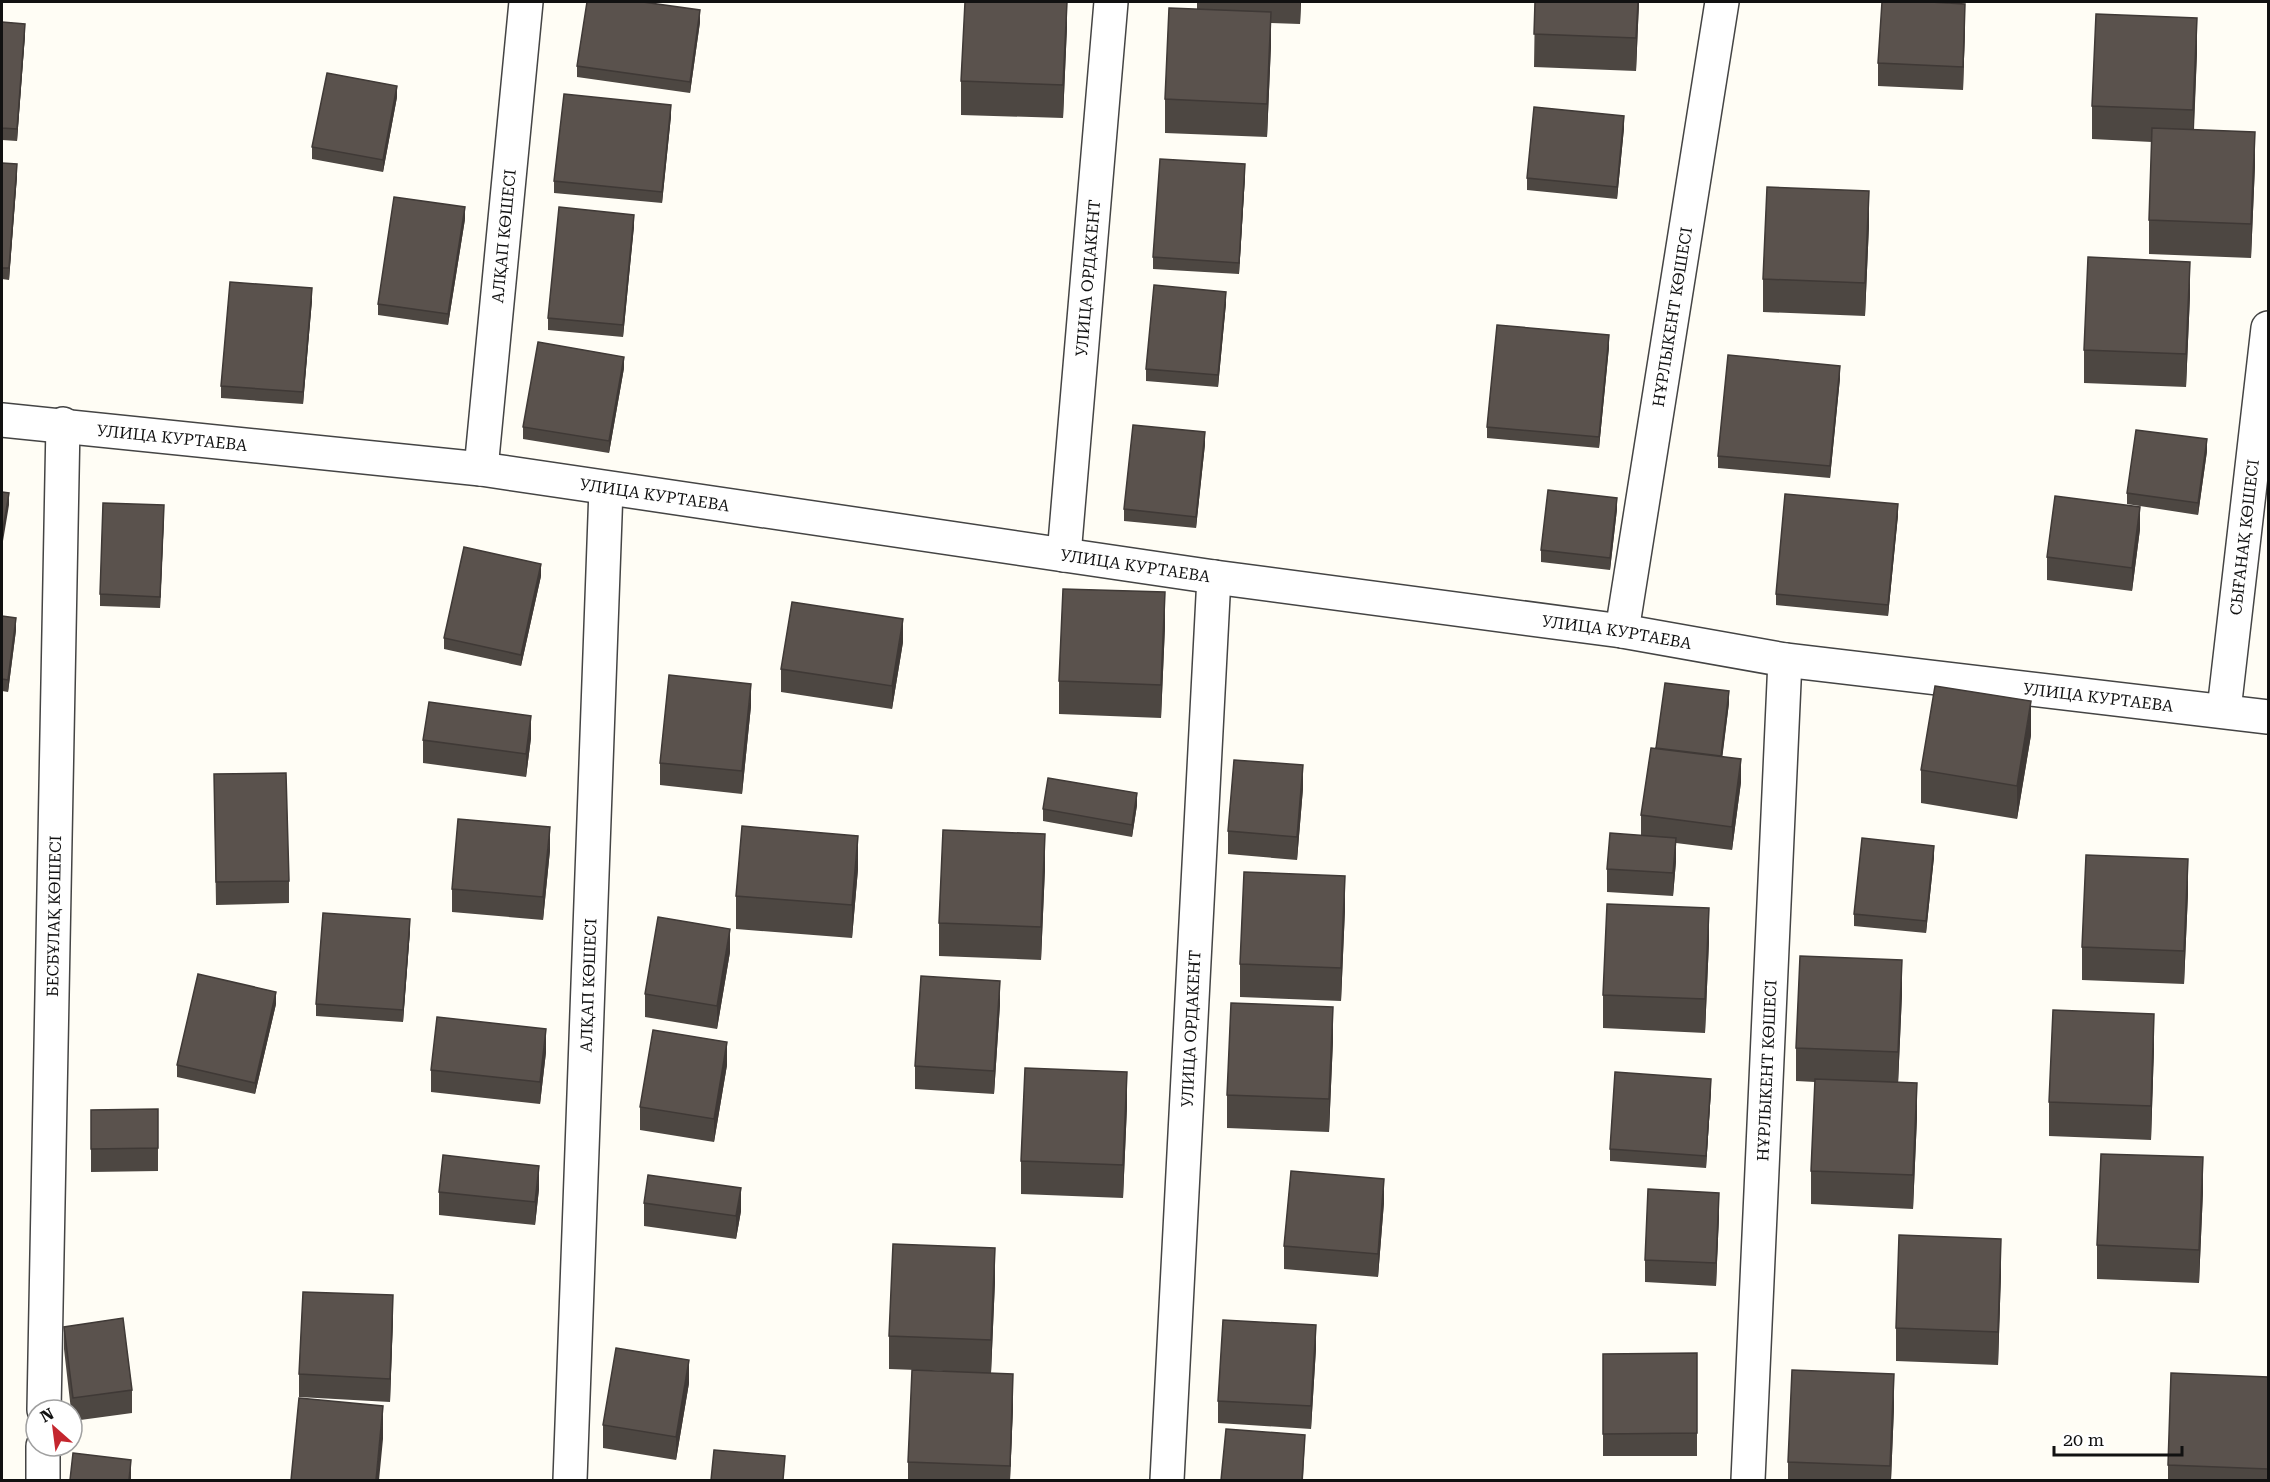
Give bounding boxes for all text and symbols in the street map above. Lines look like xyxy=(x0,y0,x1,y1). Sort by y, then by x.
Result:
street label: АЛҚАП КӨШЕСІ xyxy=(488,168,520,304)
street label: УЛИЦА ОРДАКЕНТ xyxy=(1072,199,1104,357)
street label: НҰРЛЫКЕНТ КӨШЕСІ xyxy=(1649,226,1696,408)
street label: УЛИЦА КУРТАЕВА xyxy=(96,421,249,455)
street label: СЫҒАНАҚ КӨШЕСІ xyxy=(2226,458,2263,616)
street label: УЛИЦА КУРТАЕВА xyxy=(578,475,732,516)
street label: УЛИЦА КУРТАЕВА xyxy=(1059,546,1212,586)
street label: УЛИЦА КУРТАЕВА xyxy=(1541,612,1694,653)
street label: УЛИЦА КУРТАЕВА xyxy=(2022,679,2175,716)
street label: БЕСБҰЛАҚ КӨШЕСІ xyxy=(43,835,65,997)
street label: АЛҚАП КӨШЕСІ xyxy=(577,918,600,1053)
street label: УЛИЦА ОРДАКЕНТ xyxy=(1177,949,1205,1108)
street label: НҰРЛЫКЕНТ КӨШЕСІ xyxy=(1753,979,1781,1162)
north arrow xyxy=(24,1398,84,1458)
text: N xyxy=(37,1404,57,1426)
scale bar xyxy=(2054,1419,2182,1457)
text: 20 m xyxy=(2063,1429,2104,1450)

